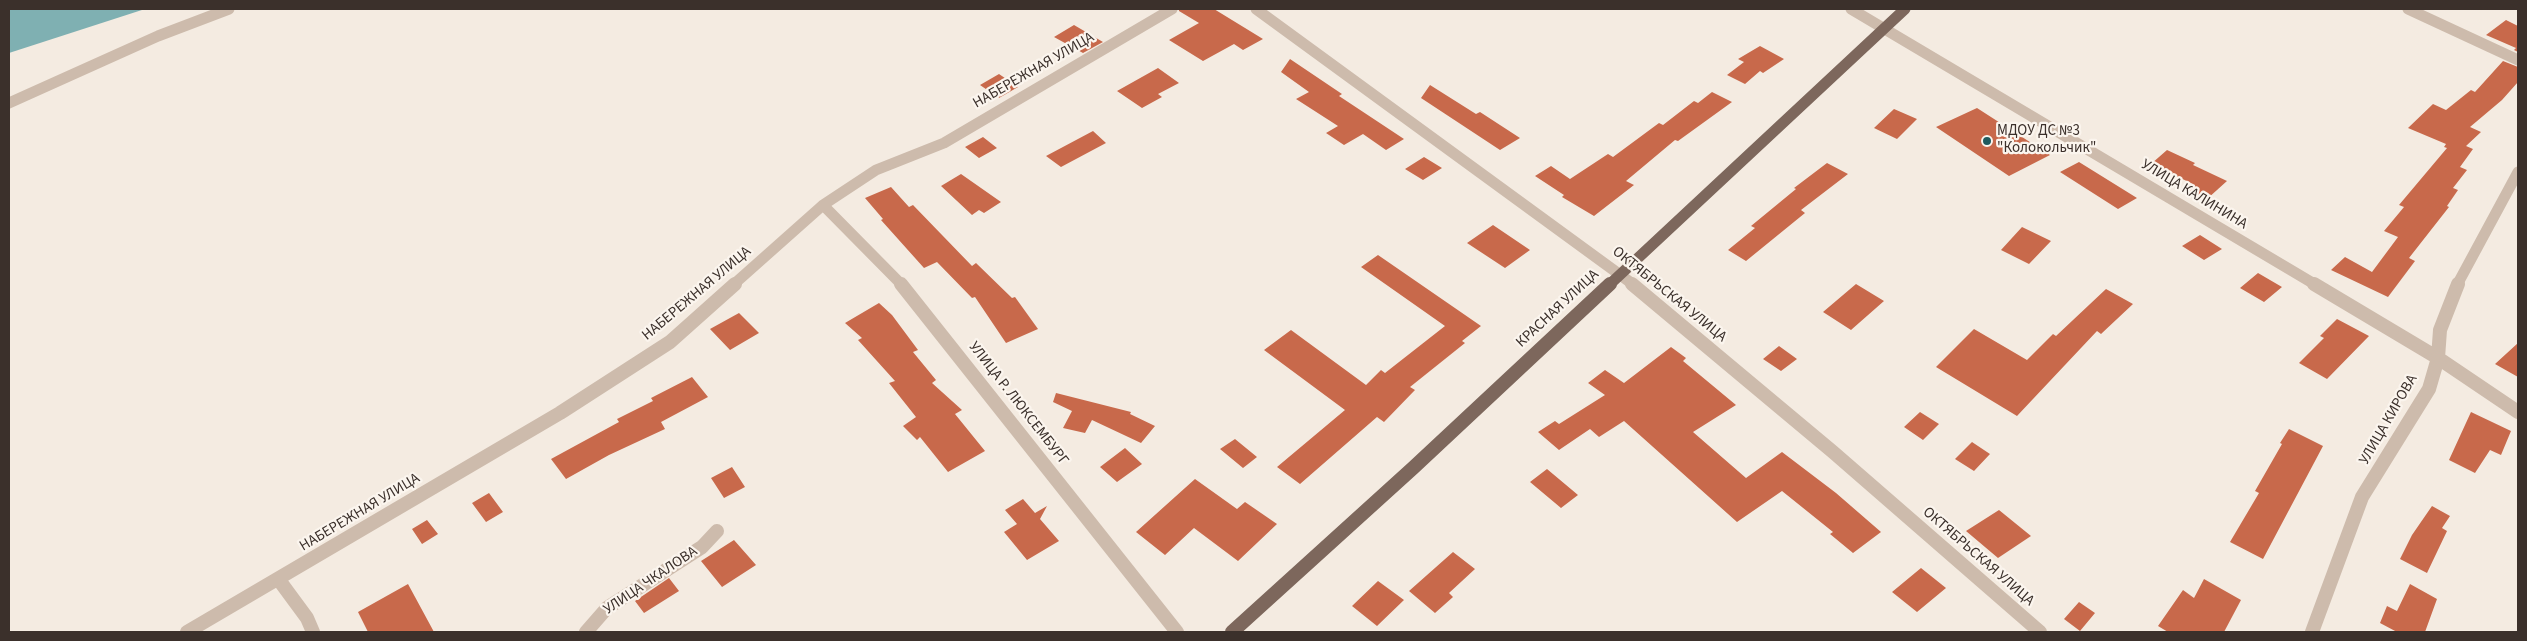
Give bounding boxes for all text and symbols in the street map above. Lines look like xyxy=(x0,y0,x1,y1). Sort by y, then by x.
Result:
street label: НАБЕРЕЖНАЯ УЛИЦА xyxy=(970,29,1098,113)
place label: МДОУ ДС №3 "Колокольчик" xyxy=(1997,123,2096,158)
marker: МДОУ ДС №3 "Колокольчик" xyxy=(1981,135,1993,147)
street label: УЛИЦА КАЛИНИНА xyxy=(2138,156,2250,234)
street label: НАБЕРЕЖНАЯ УЛИЦА xyxy=(639,243,755,345)
street label: ОКТЯБРЬСКАЯ УЛИЦА xyxy=(1608,243,1730,347)
street label: КРАСНАЯ УЛИЦА xyxy=(1513,266,1603,352)
street label: УЛИЦА Р. ЛЮКСЕМБУРГ xyxy=(964,339,1072,469)
street label: УЛИЦА КИРОВА xyxy=(2356,372,2422,468)
street label: НАБЕРЕЖНАЯ УЛИЦА xyxy=(297,470,423,556)
street label: ОКТЯБРЬСКАЯ УЛИЦА xyxy=(1919,504,2037,610)
street label: УЛИЦА ЧКАЛОВА xyxy=(601,543,701,619)

